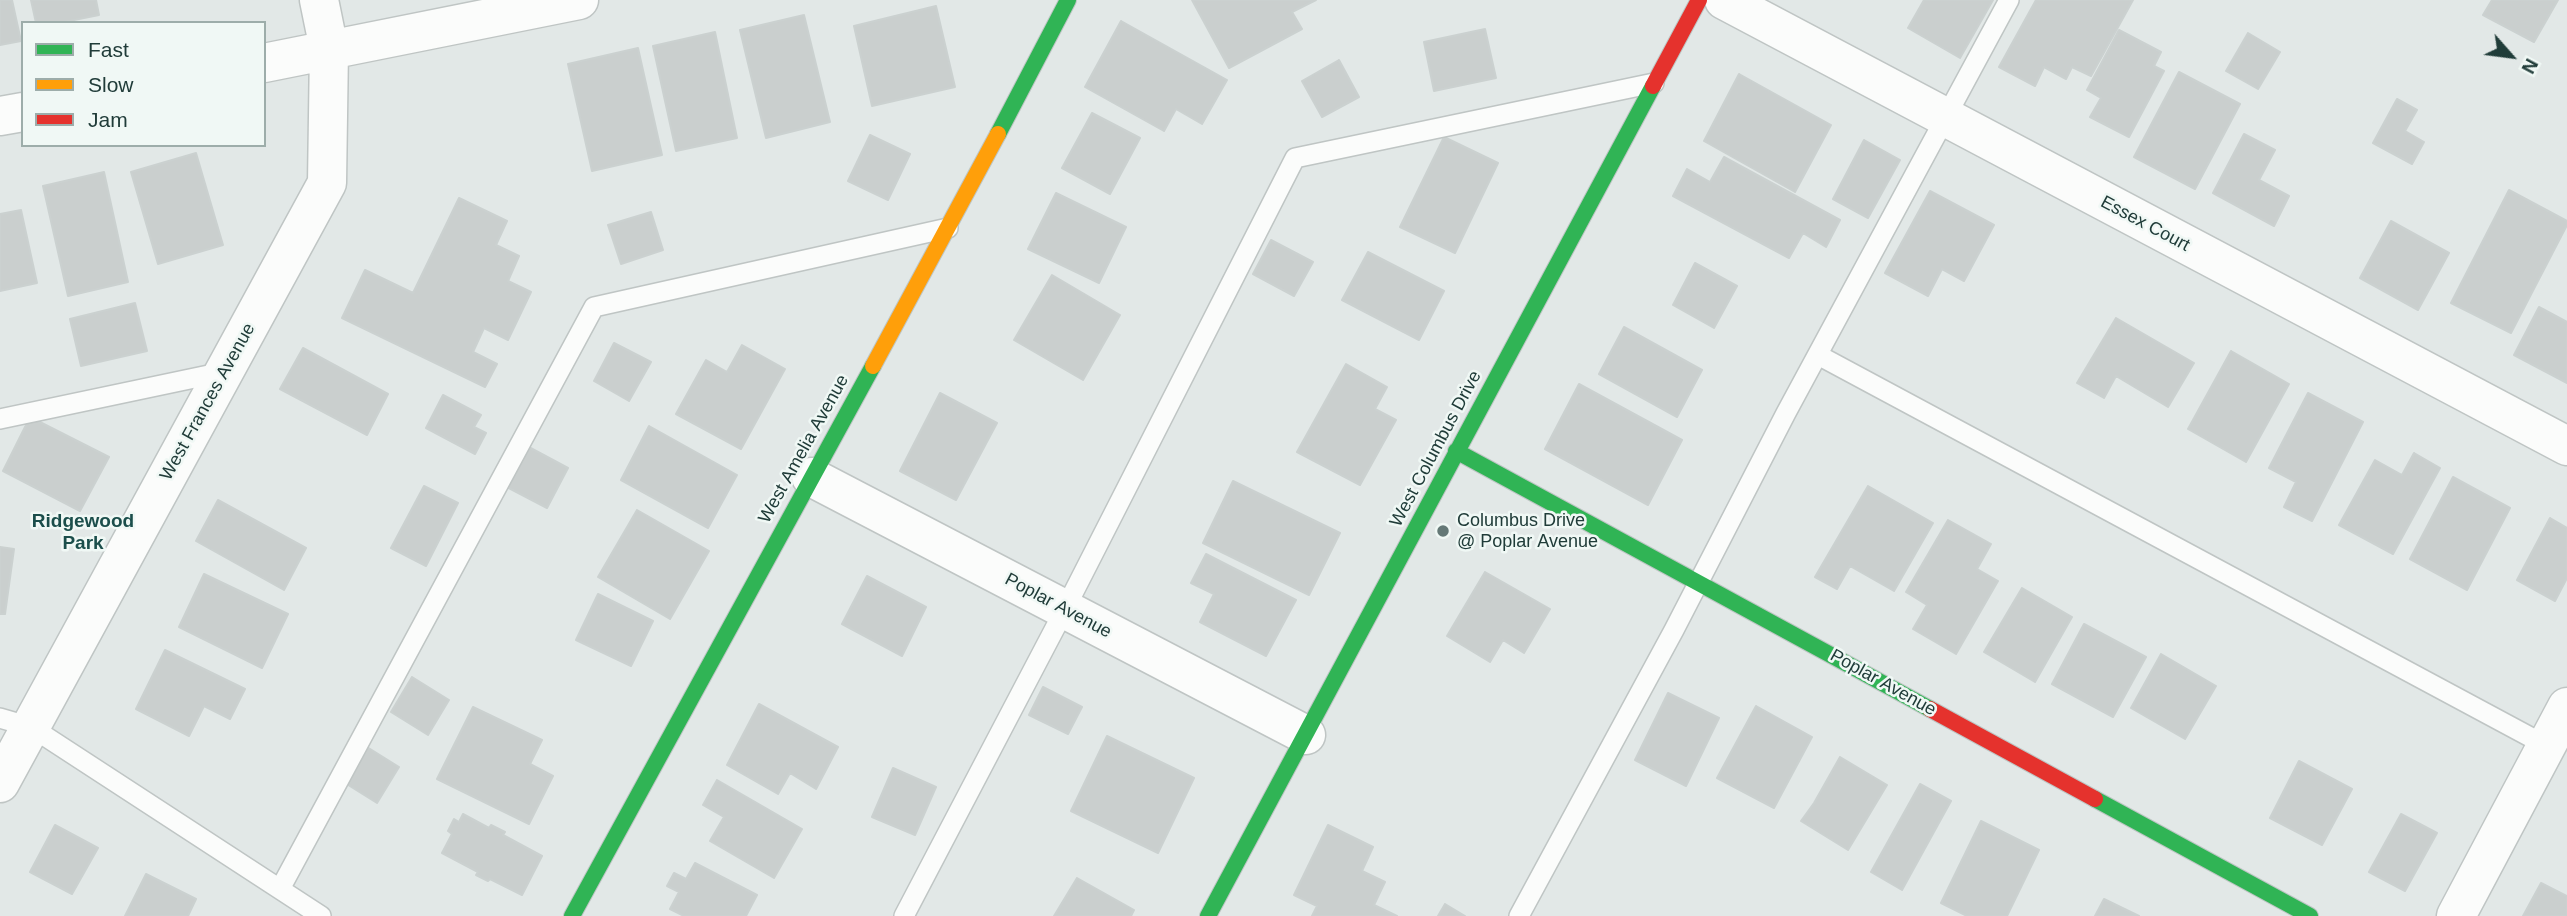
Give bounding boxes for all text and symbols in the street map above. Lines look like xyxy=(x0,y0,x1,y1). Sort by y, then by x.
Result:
legend xyxy=(21,21,266,147)
north arrow xyxy=(2476,21,2546,91)
text: Fast xyxy=(88,38,129,61)
text: N xyxy=(2517,55,2542,77)
text: Slow xyxy=(88,73,134,96)
text: Jam xyxy=(88,108,128,131)
street label: Essex Court xyxy=(2097,191,2193,257)
street label: West Frances Avenue xyxy=(156,320,260,484)
street label: West Columbus Drive xyxy=(1386,367,1486,531)
street label: West Amelia Avenue xyxy=(754,371,854,527)
place label: Columbus Drive @ Poplar Avenue xyxy=(1457,510,1598,552)
district label: Ridgewood Park xyxy=(32,511,134,555)
marker: Columbus Drive @ Poplar Avenue xyxy=(1435,523,1451,539)
street label: Poplar Avenue xyxy=(1001,569,1115,643)
street label: Poplar Avenue xyxy=(1826,645,1940,721)

